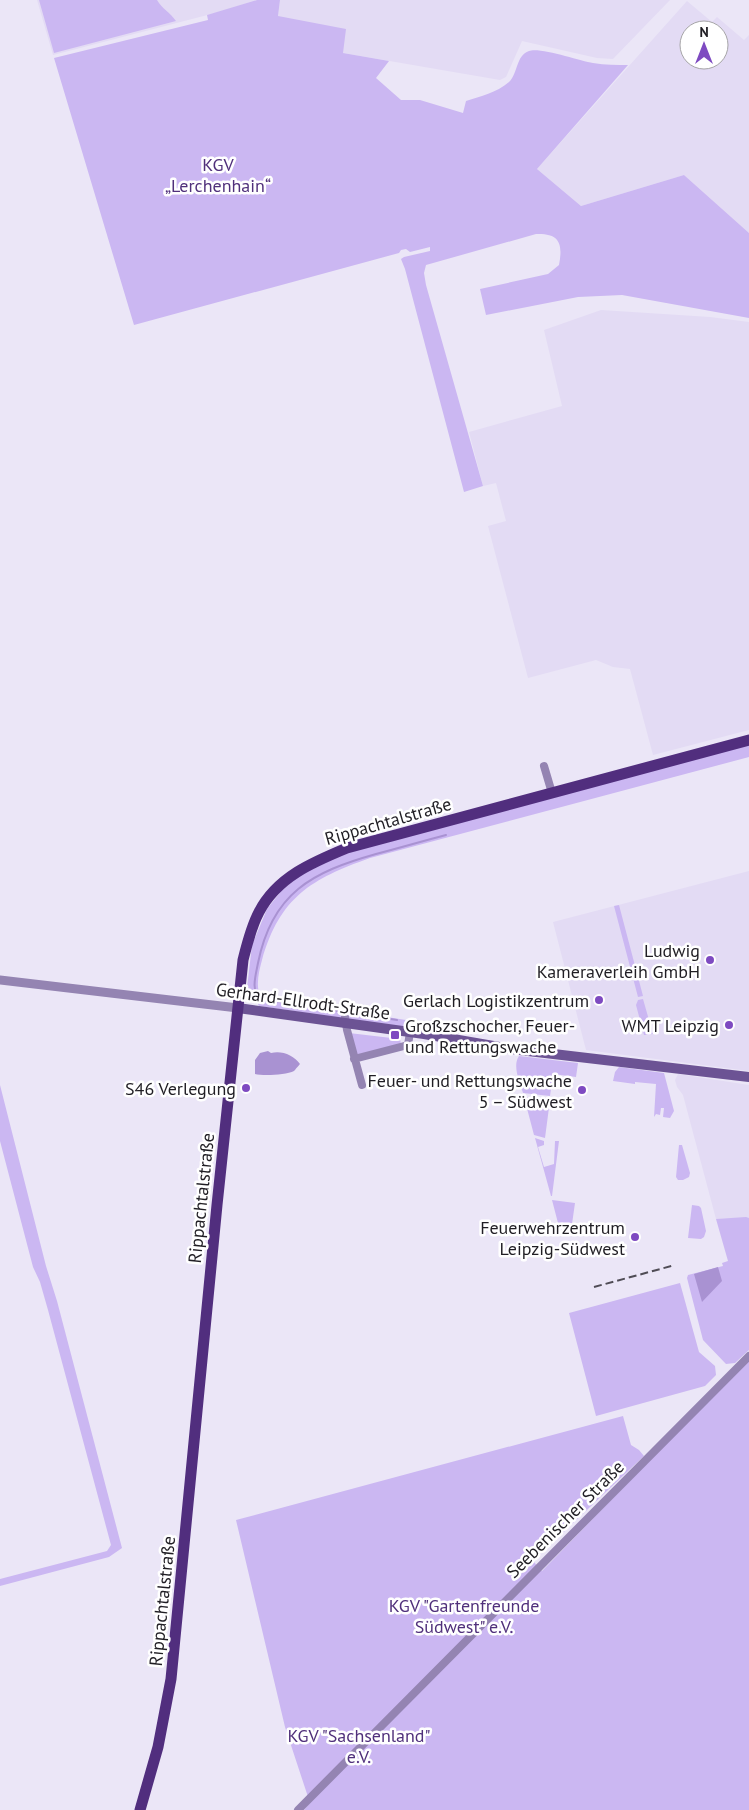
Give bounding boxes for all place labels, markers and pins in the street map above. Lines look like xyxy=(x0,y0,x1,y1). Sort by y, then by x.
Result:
place label: Ludwig Kameraverleih GmbH xyxy=(537,939,700,983)
marker: Ludwig Kameraverleih GmbH xyxy=(704,954,716,966)
place label: Gerlach Logistikzentrum xyxy=(403,989,589,1012)
marker: Gerlach Logistikzentrum xyxy=(593,994,605,1006)
place label: Großzschocher, Feuer- und Rettungswache xyxy=(405,1014,575,1058)
place label: WMT Leipzig xyxy=(622,1014,719,1037)
marker: WMT Leipzig xyxy=(723,1019,735,1031)
marker: Großzschocher, Feuer- und Rettungswache xyxy=(389,1029,401,1041)
place label: Feuer- und Rettungswache 5 – Südwest xyxy=(367,1069,572,1113)
place label: S46 Verlegung xyxy=(125,1077,236,1100)
marker: S46 Verlegung xyxy=(240,1082,252,1094)
marker: Feuer- und Rettungswache 5 – Südwest xyxy=(576,1084,588,1096)
place label: Feuerwehrzentrum Leipzig-Südwest xyxy=(480,1216,625,1260)
marker: Feuerwehrzentrum Leipzig-Südwest xyxy=(629,1231,641,1243)

